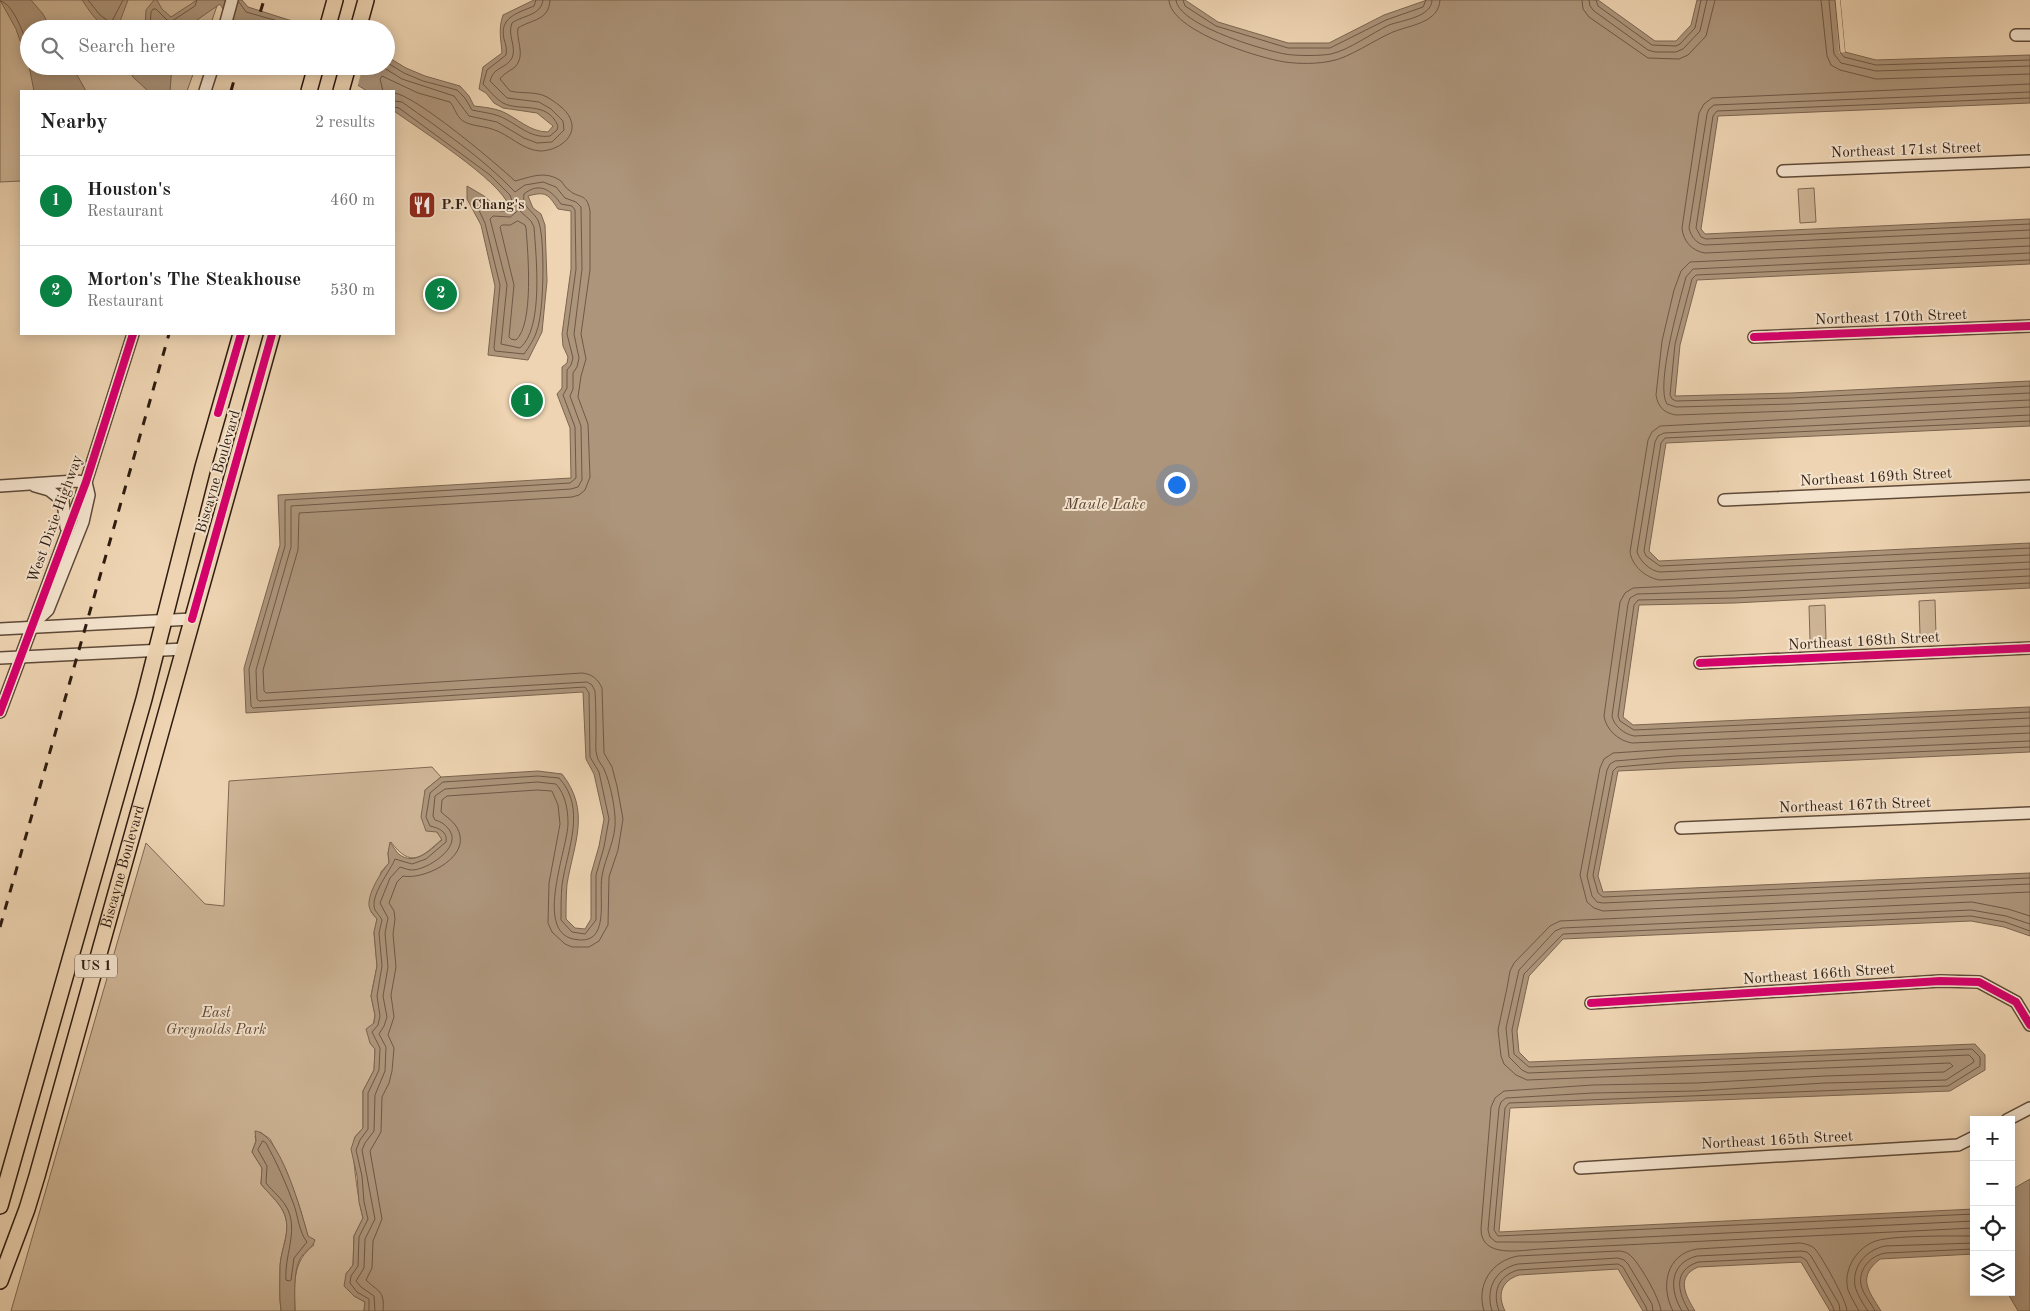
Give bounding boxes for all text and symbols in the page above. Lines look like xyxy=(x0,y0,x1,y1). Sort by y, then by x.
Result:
search box xyxy=(20,20,395,75)
icon: search xyxy=(38,34,66,62)
text: Search here xyxy=(78,38,175,57)
text: Nearby xyxy=(40,112,108,133)
text: 2 results xyxy=(315,115,375,131)
street label: Northeast 171st Street xyxy=(1830,141,1982,161)
text: Houston's xyxy=(87,181,171,200)
restaurant icon: P.F. Chang's xyxy=(407,190,437,220)
text: 1 xyxy=(51,193,61,209)
text: 460 m xyxy=(330,193,375,209)
place label: P.F. Chang's xyxy=(441,198,524,213)
text: Restaurant xyxy=(87,204,164,220)
text: Morton's The Steakhouse xyxy=(87,271,301,290)
pin: 2 xyxy=(425,275,457,313)
text: 2 xyxy=(51,283,61,299)
text: 530 m xyxy=(330,283,375,299)
text: Restaurant xyxy=(87,294,164,310)
street label: Northeast 170th Street xyxy=(1815,308,1967,328)
pin: 1 xyxy=(511,382,543,420)
street label: Biscayne Boulevard xyxy=(194,409,244,535)
street label: West Dixie Highway xyxy=(26,453,86,585)
street label: Northeast 169th Street xyxy=(1800,467,1952,489)
your location xyxy=(1164,472,1190,498)
water label: Maule Lake xyxy=(1063,497,1146,513)
street label: Northeast 168th Street xyxy=(1788,631,1940,653)
street label: Northeast 167th Street xyxy=(1779,796,1931,816)
street label: Biscayne Boulevard xyxy=(99,804,148,931)
road number: US 1 xyxy=(75,954,117,978)
street label: Northeast 166th Street xyxy=(1743,962,1895,988)
park label: East Greynolds Park xyxy=(166,1006,266,1038)
map controls xyxy=(1970,1116,2015,1296)
button: + xyxy=(1970,1116,2015,1161)
street label: Northeast 165th Street xyxy=(1701,1130,1853,1152)
button: − xyxy=(1970,1161,2015,1206)
button: locate xyxy=(1970,1206,2015,1251)
button: layers xyxy=(1970,1251,2015,1296)

